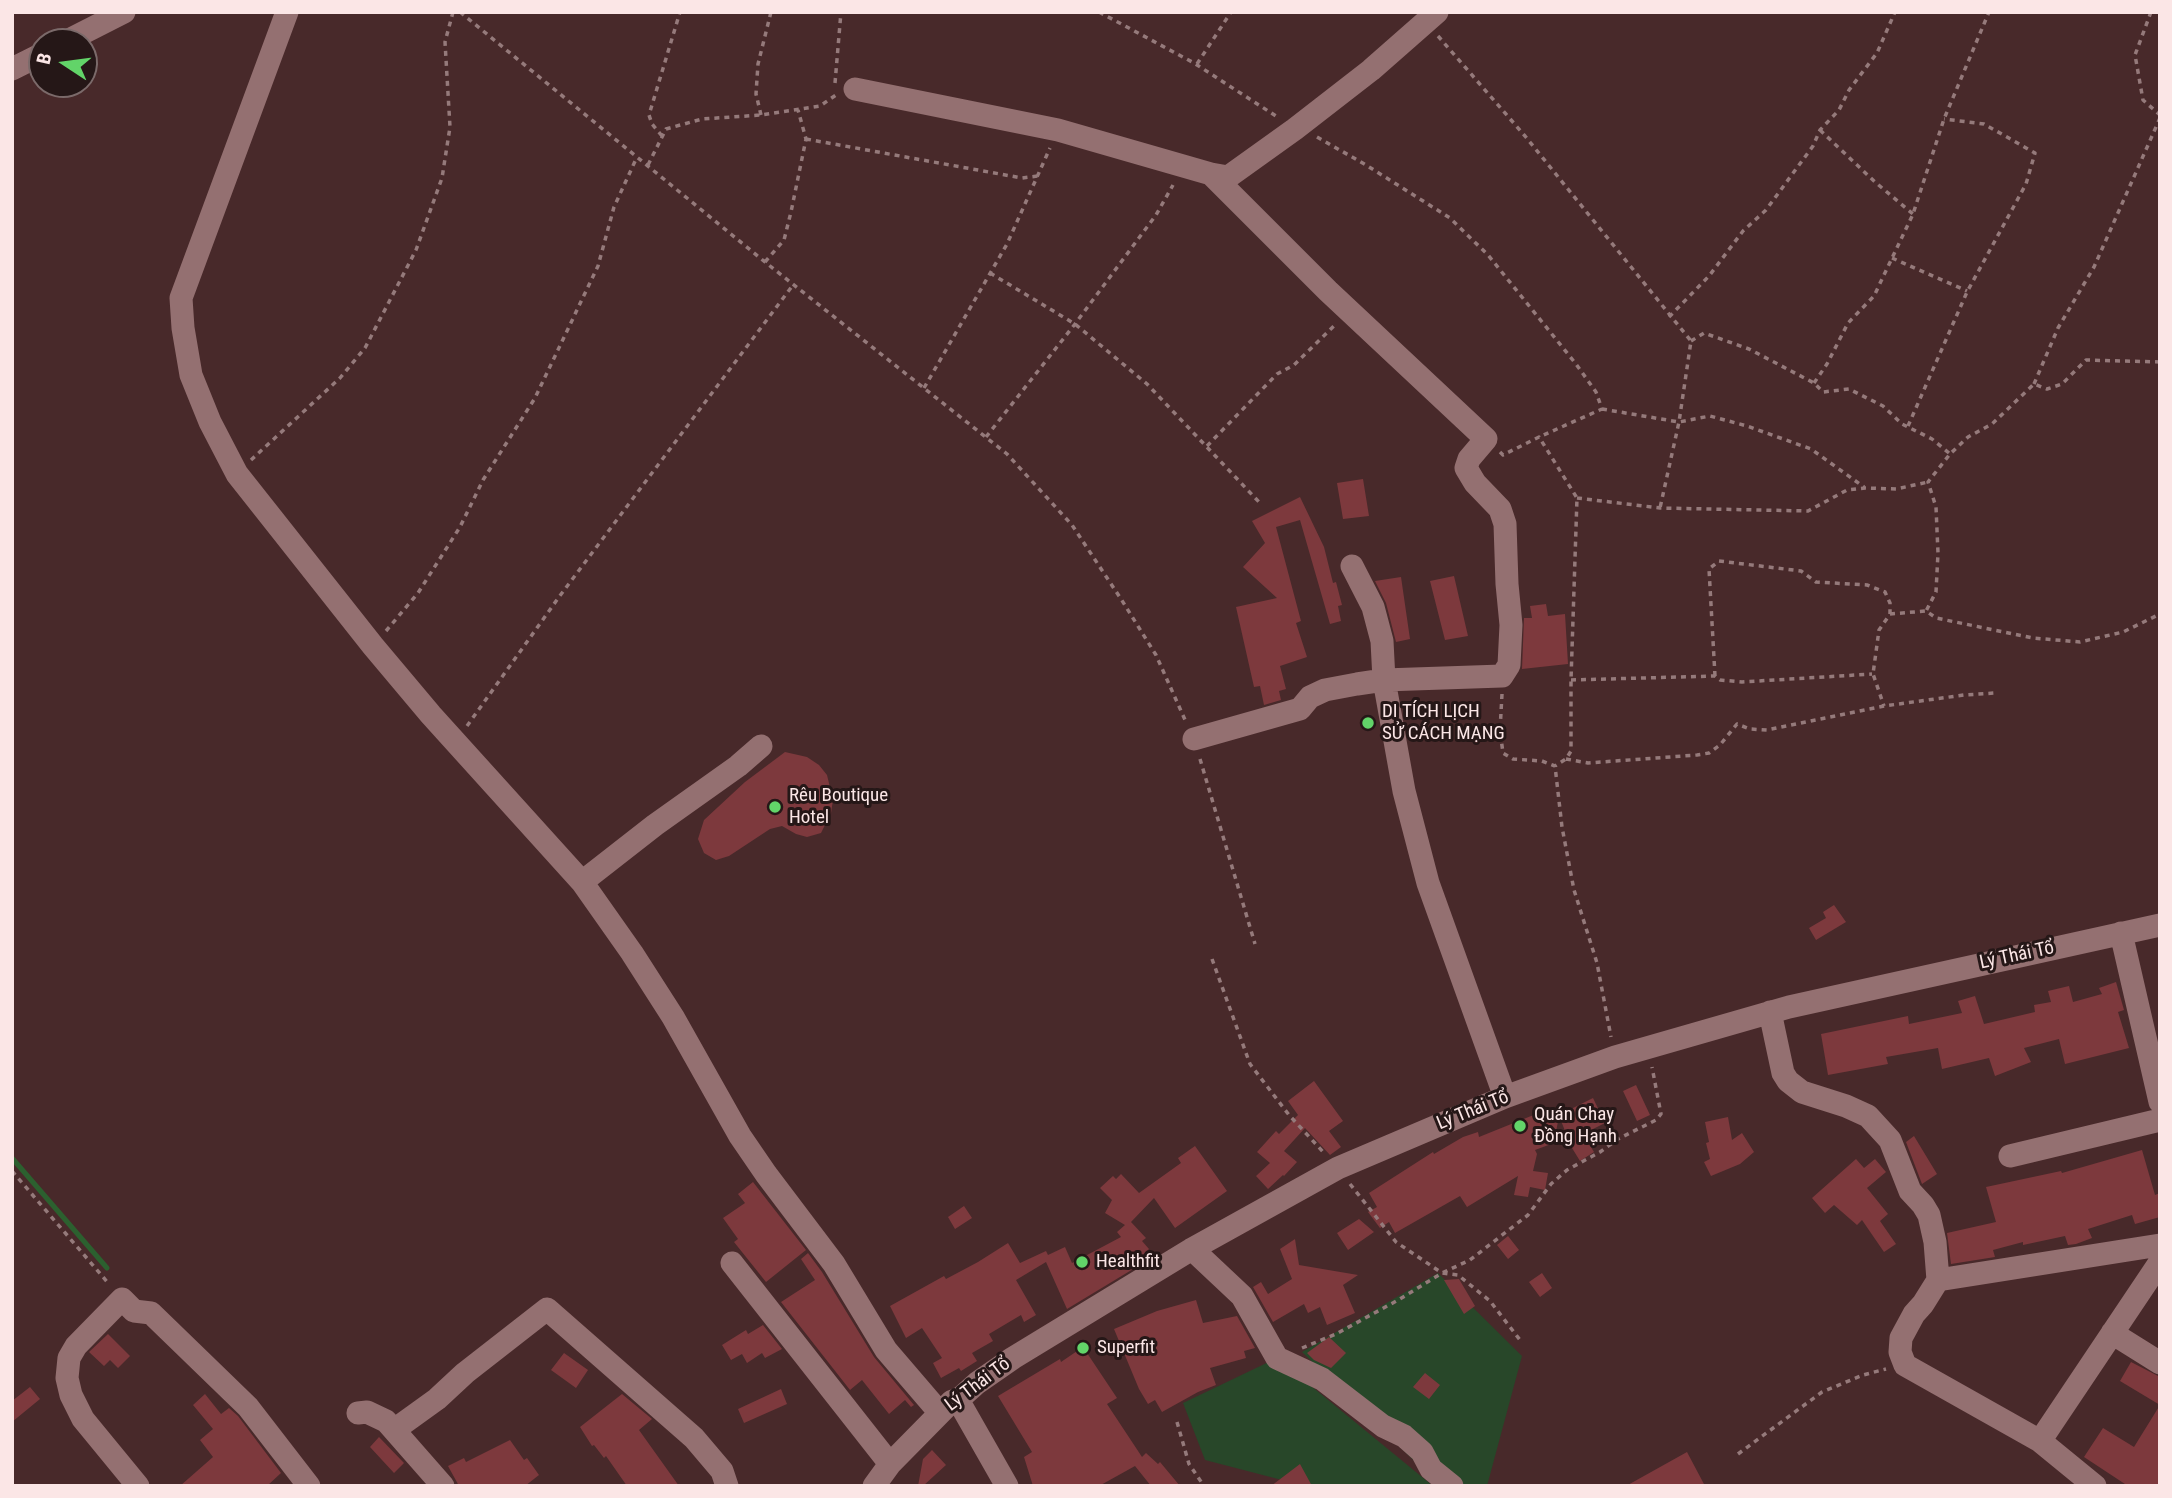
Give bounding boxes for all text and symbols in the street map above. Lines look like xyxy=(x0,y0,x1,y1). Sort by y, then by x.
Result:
north arrow xyxy=(28,28,98,98)
text: B xyxy=(32,51,56,66)
place label: DI TÍCH LỊCH SỬ CÁCH MẠNG xyxy=(1382,701,1505,745)
marker: DI TÍCH LỊCH SỬ CÁCH MẠNG xyxy=(1360,715,1376,731)
place label: Rêu Boutique Hotel xyxy=(789,785,888,829)
marker: Rêu Boutique Hotel xyxy=(767,799,783,815)
street label: Lý Thái Tổ xyxy=(1978,937,2056,975)
street label: Lý Thái Tổ xyxy=(1434,1086,1512,1136)
place label: Quán Chay Đồng Hạnh xyxy=(1534,1104,1617,1148)
marker: Quán Chay Đồng Hạnh xyxy=(1512,1118,1528,1134)
place label: Healthfit xyxy=(1096,1251,1160,1273)
marker: Healthfit xyxy=(1074,1254,1090,1270)
place label: Superfit xyxy=(1097,1337,1155,1359)
marker: Superfit xyxy=(1075,1340,1091,1356)
street label: Lý Thái Tổ xyxy=(941,1353,1015,1417)

